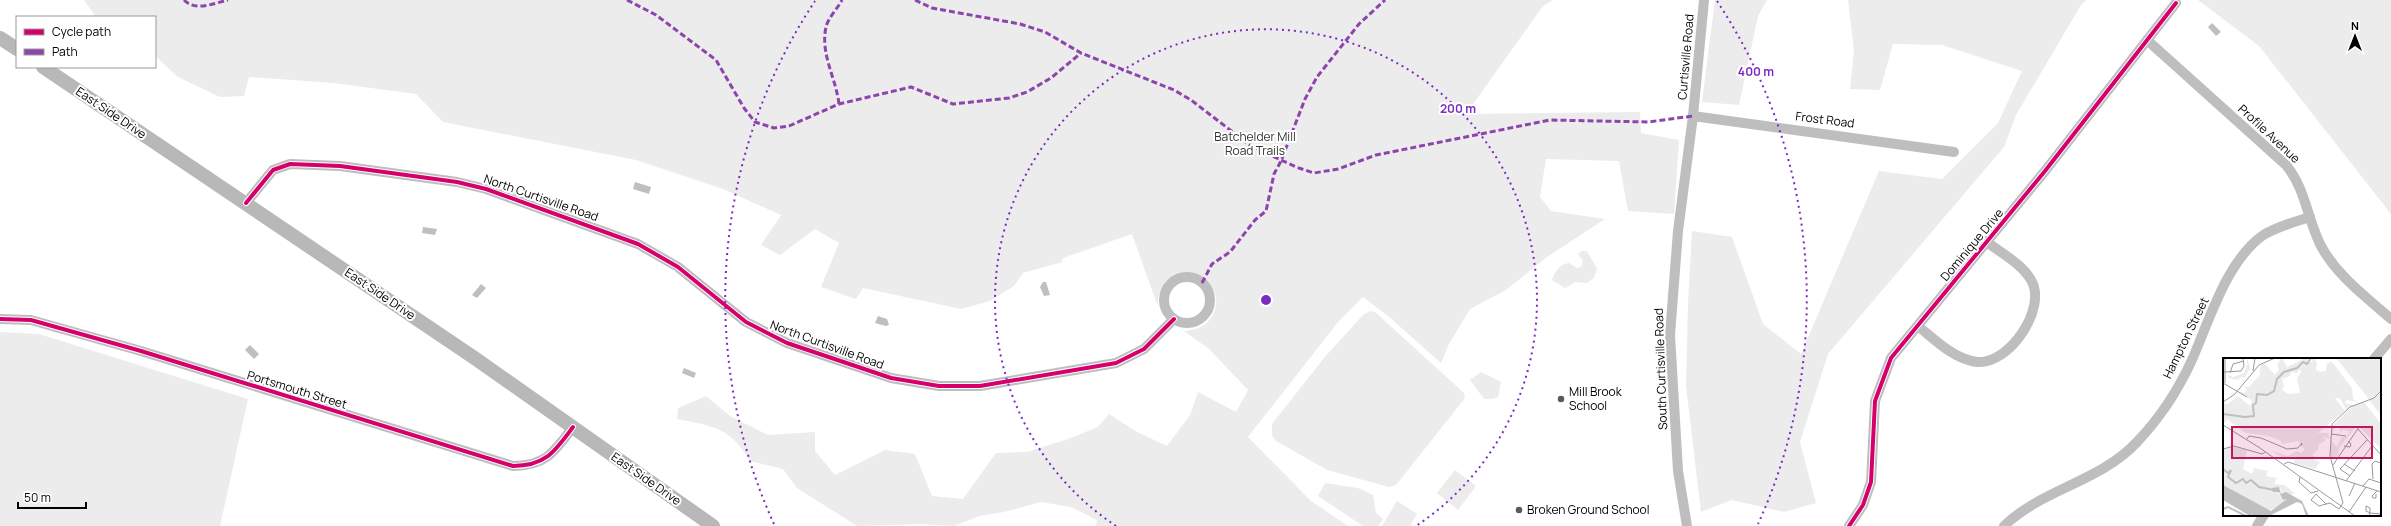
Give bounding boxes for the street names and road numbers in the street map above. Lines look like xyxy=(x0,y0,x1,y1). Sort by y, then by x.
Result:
street label: Curtisville Road xyxy=(1673,13,1698,101)
street label: East Side Drive xyxy=(73,83,150,143)
street label: Profile Avenue xyxy=(2235,100,2304,167)
street label: Frost Road xyxy=(1795,107,1855,132)
street label: North Curtisville Road xyxy=(482,170,601,225)
street label: Dominique Drive xyxy=(1936,205,2007,285)
street label: East Side Drive xyxy=(342,264,419,324)
street label: Hampton Street xyxy=(2158,294,2213,381)
street label: South Curtisville Road xyxy=(1650,308,1671,430)
street label: North Curtisville Road xyxy=(768,316,886,373)
street label: Portsmouth Street xyxy=(245,366,349,413)
street label: East Side Drive xyxy=(608,448,685,509)

